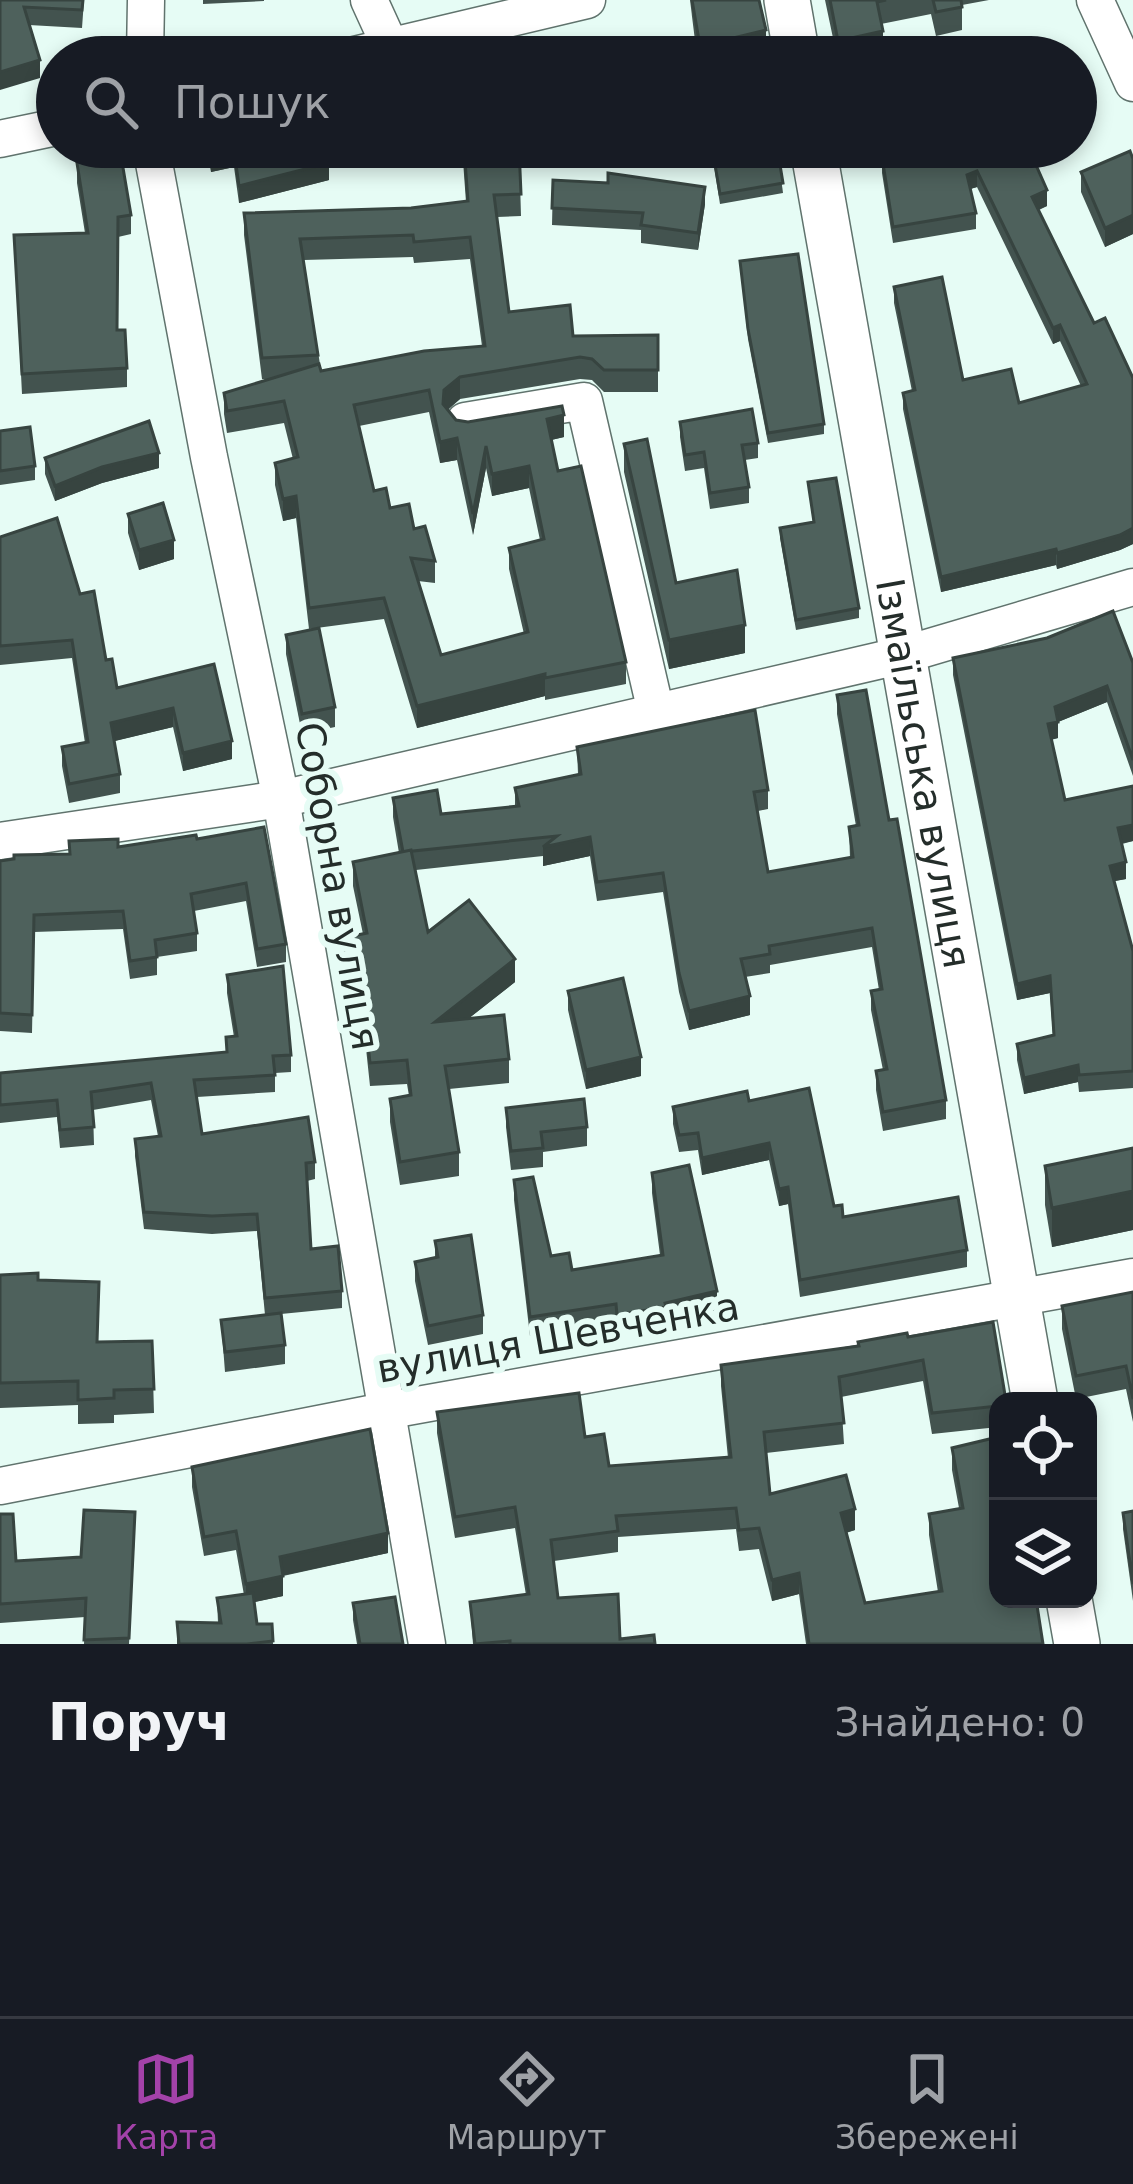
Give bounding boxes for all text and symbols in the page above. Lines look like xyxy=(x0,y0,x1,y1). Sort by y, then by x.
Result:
search box xyxy=(36,36,1097,168)
icon: search xyxy=(78,69,144,135)
text: Пошук xyxy=(174,76,330,129)
street label: Ізмаїльська вулиця xyxy=(867,575,980,972)
street label: Соборна вулиця xyxy=(287,719,388,1053)
street label: вулиця Шевченка xyxy=(373,1283,743,1392)
map controls xyxy=(989,1392,1097,1608)
button: locate xyxy=(989,1392,1097,1500)
button: layers xyxy=(989,1500,1097,1608)
text: Поруч xyxy=(48,1693,230,1752)
text: Знайдено: 0 xyxy=(835,1700,1085,1745)
tab: Карта xyxy=(114,2046,218,2157)
tab: Маршрут xyxy=(447,2046,606,2157)
tab: Збережені xyxy=(835,2046,1019,2157)

